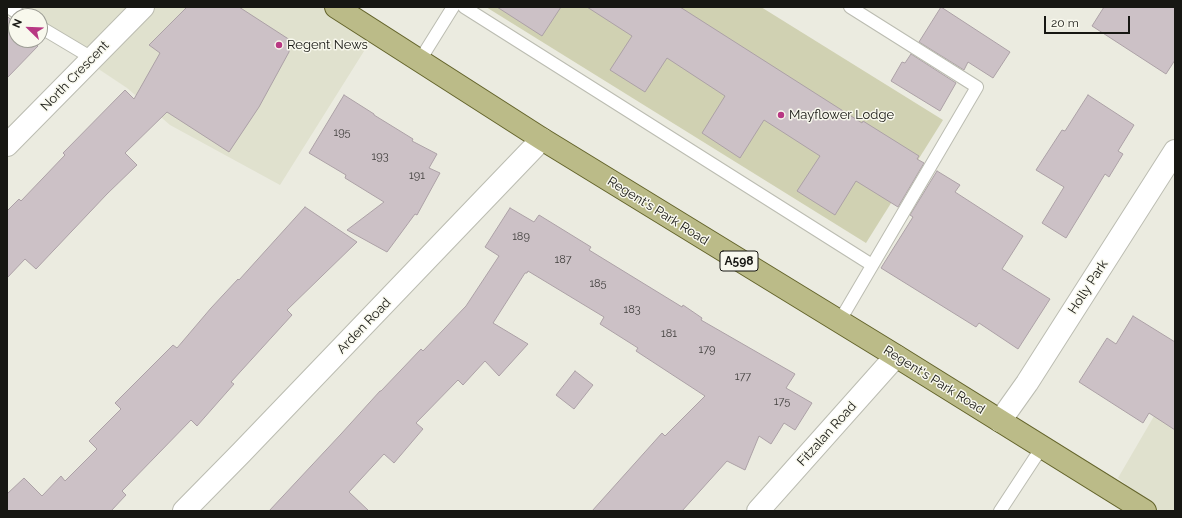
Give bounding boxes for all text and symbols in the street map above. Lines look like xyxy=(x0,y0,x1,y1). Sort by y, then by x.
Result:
north arrow xyxy=(8,8,48,48)
scale bar xyxy=(1046,8,1132,34)
text: 20 m xyxy=(1051,16,1079,30)
text: N xyxy=(10,17,25,30)
place label: Regent News xyxy=(287,37,368,53)
street label: North Crescent xyxy=(38,38,112,114)
marker: Regent News xyxy=(274,40,284,50)
place label: Mayflower Lodge xyxy=(789,107,894,123)
marker: Mayflower Lodge xyxy=(776,110,786,120)
house number: 195 xyxy=(333,126,351,140)
house number: 193 xyxy=(371,150,389,164)
house number: 191 xyxy=(409,169,425,183)
street label: Regent's Park Road xyxy=(604,174,712,248)
house number: 189 xyxy=(512,230,530,244)
road number: A598 xyxy=(720,251,758,271)
house number: 187 xyxy=(554,253,572,267)
street label: Holly Park xyxy=(1065,257,1111,317)
house number: 185 xyxy=(589,277,607,291)
street label: Arden Road xyxy=(334,295,394,357)
house number: 183 xyxy=(623,303,641,317)
house number: 181 xyxy=(661,327,677,341)
house number: 179 xyxy=(699,343,715,357)
street label: Regent's Park Road xyxy=(880,343,988,417)
house number: 177 xyxy=(735,370,751,384)
house number: 175 xyxy=(774,395,790,409)
street label: Fitzalan Road xyxy=(794,399,860,469)

